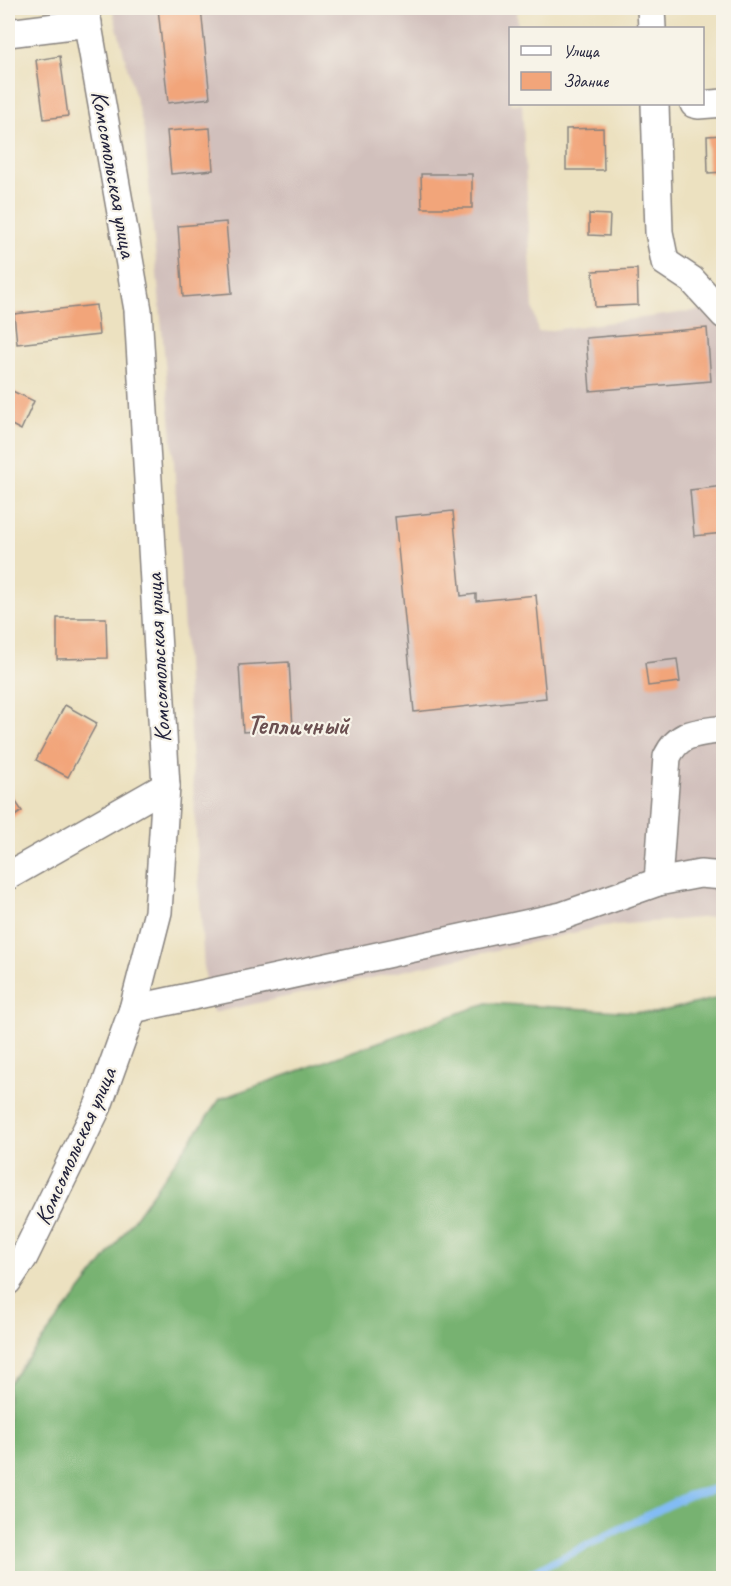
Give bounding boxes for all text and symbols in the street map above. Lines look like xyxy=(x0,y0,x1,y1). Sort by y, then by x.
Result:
legend xyxy=(509,27,704,105)
text: Улица xyxy=(563,40,600,62)
text: Здание xyxy=(563,70,609,92)
street label: Комсомольская улица xyxy=(85,88,144,261)
street label: Комсомольская улица xyxy=(139,571,177,743)
district label: Тепличный xyxy=(247,708,351,742)
street label: Комсомольская улица xyxy=(27,1061,124,1229)

